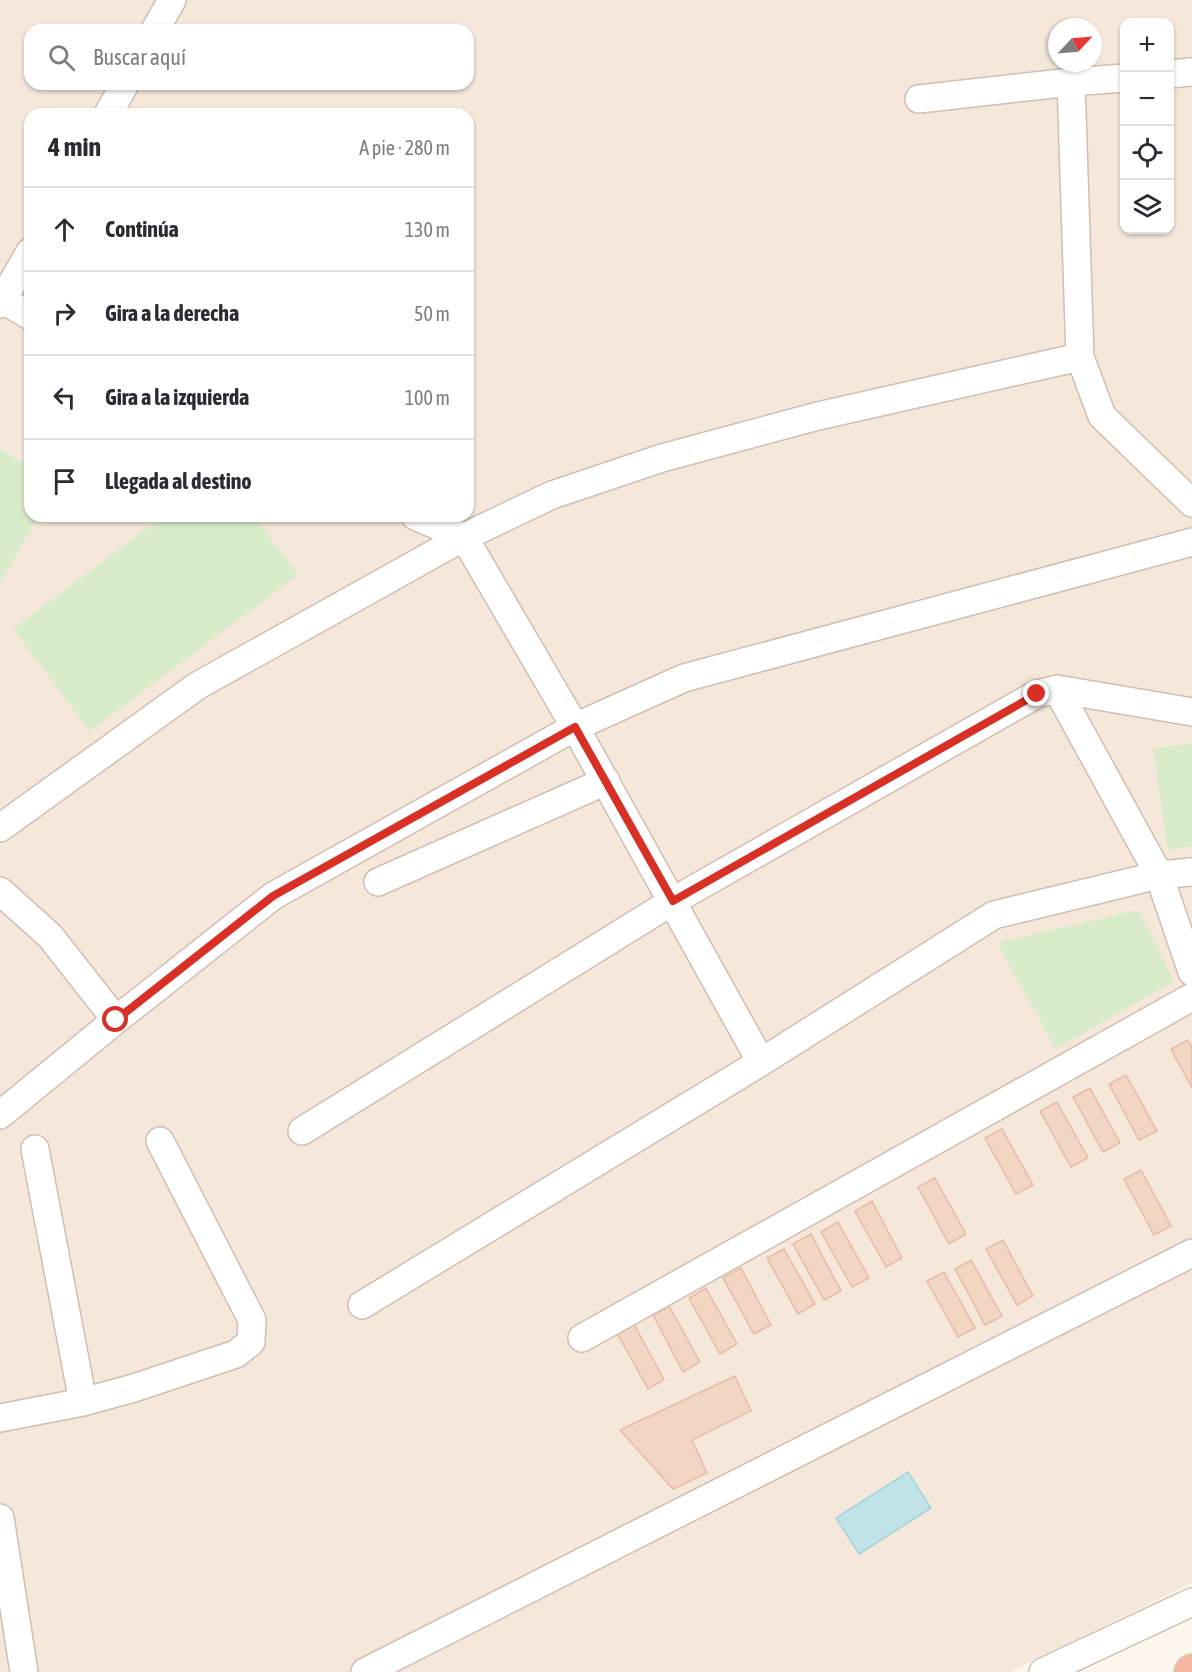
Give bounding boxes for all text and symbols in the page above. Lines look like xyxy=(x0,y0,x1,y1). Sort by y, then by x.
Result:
north arrow xyxy=(1048,18,1102,72)
map controls xyxy=(1120,18,1174,234)
button: + xyxy=(1120,18,1174,72)
search box xyxy=(24,24,474,90)
icon: search xyxy=(45,41,78,74)
text: Buscar aquí xyxy=(93,44,186,70)
button: − xyxy=(1120,72,1174,126)
button: locate xyxy=(1120,126,1174,180)
text: 4 min xyxy=(48,132,101,162)
text: A pie · 280 m xyxy=(359,136,450,159)
button: layers xyxy=(1120,180,1174,234)
icon: ahead xyxy=(48,213,81,246)
text: Continúa xyxy=(105,216,179,242)
text: 130 m xyxy=(405,218,450,241)
icon: right xyxy=(48,297,81,330)
text: Gira a la derecha xyxy=(105,300,239,326)
text: 50 m xyxy=(414,302,450,325)
icon: left xyxy=(48,381,81,414)
text: Gira a la izquierda xyxy=(105,384,249,410)
text: 100 m xyxy=(405,386,450,409)
icon: arrive xyxy=(48,465,81,498)
text: Llegada al destino xyxy=(105,468,252,494)
route end xyxy=(1023,680,1049,706)
route start xyxy=(102,1006,128,1032)

